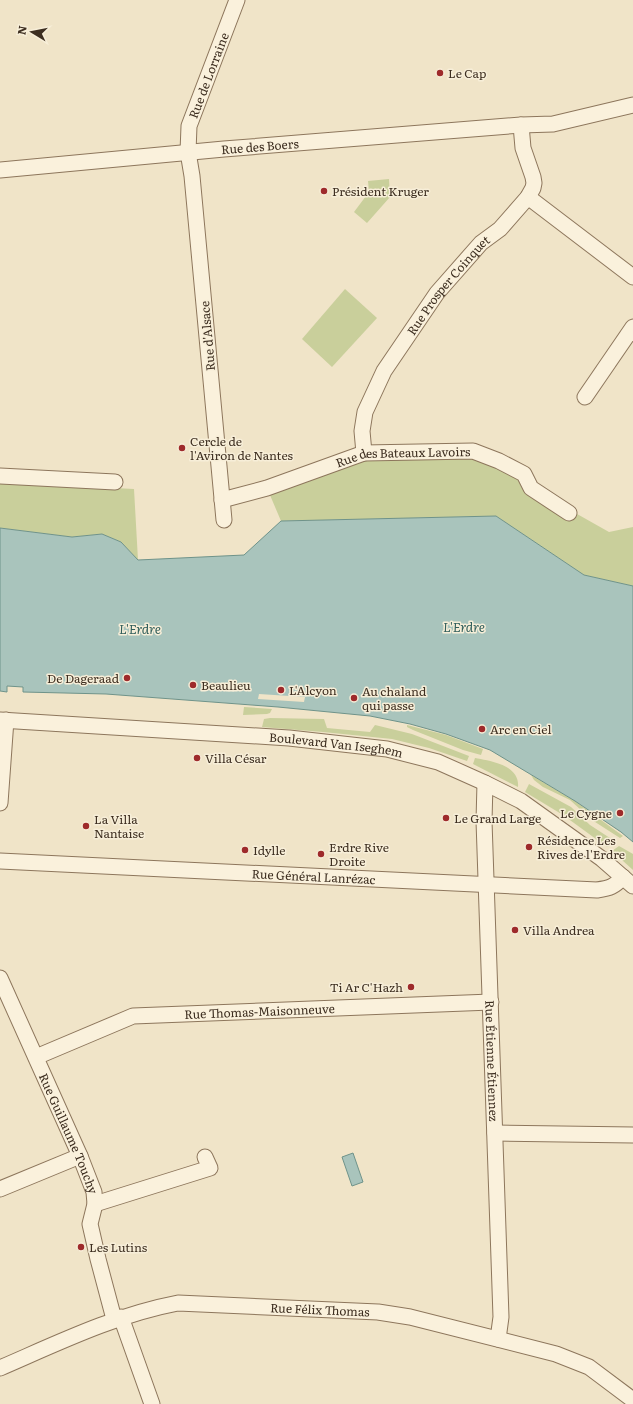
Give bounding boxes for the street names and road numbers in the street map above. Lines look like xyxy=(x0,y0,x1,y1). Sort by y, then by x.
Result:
street label: Rue de Lorraine xyxy=(184,30,233,121)
street label: Rue des Boers xyxy=(220,134,300,158)
street label: Rue Prosper Coinquet xyxy=(402,231,493,338)
street label: Rue d'Alsace xyxy=(195,300,219,372)
street label: Rue des Bateaux Lavoirs xyxy=(333,442,471,472)
street label: Boulevard Van Iseghem xyxy=(269,728,405,762)
street label: Rue Général Lanrézac xyxy=(251,864,376,888)
street label: Rue Thomas-Maisonneuve xyxy=(184,999,335,1023)
street label: Rue Étienne Étiennez xyxy=(481,1000,503,1122)
street label: Rue Guillaume Touchy xyxy=(35,1070,103,1196)
street label: Rue Félix Thomas xyxy=(270,1298,371,1321)

